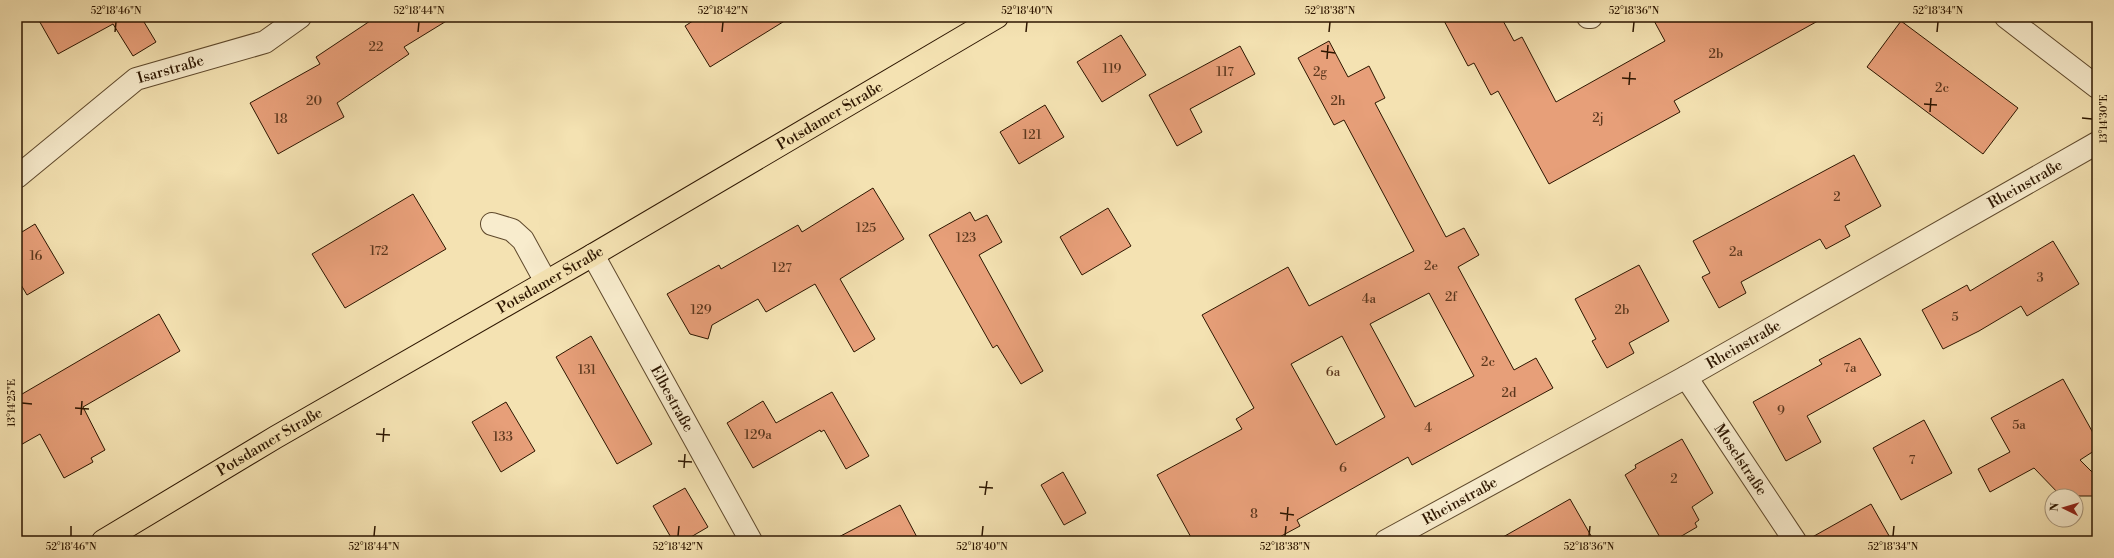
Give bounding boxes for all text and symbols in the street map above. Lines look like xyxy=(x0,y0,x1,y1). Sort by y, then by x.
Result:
text: 52°18'46"N xyxy=(91,5,142,17)
text: 52°18'44"N xyxy=(394,5,445,17)
text: 52°18'42"N xyxy=(698,5,749,17)
text: 52°18'40"N xyxy=(1001,5,1053,17)
text: 52°18'38"N xyxy=(1305,5,1356,17)
text: 52°18'36"N xyxy=(1609,5,1660,17)
text: 52°18'34"N xyxy=(1913,5,1964,17)
house number: 22 xyxy=(369,39,383,55)
house number: 2b xyxy=(1709,46,1723,62)
street label: Isarstraße xyxy=(135,51,206,88)
house number: 119 xyxy=(1102,61,1122,77)
house number: 117 xyxy=(1216,64,1234,80)
house number: 2g xyxy=(1313,64,1327,80)
street label: Potsdamer Straße xyxy=(773,77,886,154)
house number: 2c xyxy=(1935,80,1949,96)
house number: 20 xyxy=(306,93,322,109)
house number: 2h xyxy=(1330,93,1346,109)
text: 13°14'30"E xyxy=(2098,95,2110,143)
house number: 2j xyxy=(1592,110,1604,126)
house number: 18 xyxy=(274,111,288,127)
house number: 121 xyxy=(1022,127,1042,143)
street label: Rheinstraße xyxy=(1984,155,2066,213)
house number: 2 xyxy=(1833,189,1841,205)
house number: 125 xyxy=(856,220,876,236)
house number: 123 xyxy=(956,230,976,246)
street label: Potsdamer Straße xyxy=(493,241,607,318)
house number: 172 xyxy=(370,243,388,259)
house number: 2a xyxy=(1729,244,1743,260)
house number: 16 xyxy=(29,248,43,264)
house number: 2e xyxy=(1424,258,1438,274)
house number: 127 xyxy=(772,260,792,276)
house number: 3 xyxy=(2036,270,2044,286)
house number: 2f xyxy=(1445,289,1458,305)
house number: 4a xyxy=(1362,291,1377,307)
house number: 129 xyxy=(690,302,712,318)
house number: 2b xyxy=(1615,302,1629,318)
house number: 5 xyxy=(1951,309,1959,325)
street label: Rheinstraße xyxy=(1703,316,1784,373)
house number: 2c xyxy=(1481,354,1495,370)
house number: 7a xyxy=(1843,360,1857,376)
house number: 131 xyxy=(578,362,596,378)
street label: Elbestraße xyxy=(646,362,698,435)
house number: 6a xyxy=(1326,364,1341,380)
text: 13°14'25"E xyxy=(6,379,18,427)
house number: 2d xyxy=(1502,385,1517,401)
street label: Potsdamer Straße xyxy=(213,403,326,480)
house number: 9 xyxy=(1777,403,1785,419)
house number: 5a xyxy=(2012,417,2026,433)
house number: 4 xyxy=(1424,420,1432,436)
street label: Moselstraße xyxy=(1710,420,1772,499)
house number: 129a xyxy=(744,427,772,443)
house number: 133 xyxy=(493,429,513,445)
house number: 7 xyxy=(1909,452,1916,468)
house number: 6 xyxy=(1339,460,1347,476)
house number: 2 xyxy=(1670,471,1678,487)
street label: Rheinstraße xyxy=(1419,473,1501,529)
north arrow xyxy=(2044,488,2084,528)
text: N xyxy=(2048,502,2062,512)
house number: 8 xyxy=(1250,506,1258,522)
text: 52°18'46"N xyxy=(46,541,97,553)
text: 52°18'44"N xyxy=(349,541,400,553)
text: 52°18'42"N xyxy=(653,541,704,553)
text: 52°18'40"N xyxy=(956,541,1008,553)
text: 52°18'38"N xyxy=(1260,541,1311,553)
text: 52°18'36"N xyxy=(1564,541,1615,553)
text: 52°18'34"N xyxy=(1868,541,1919,553)

